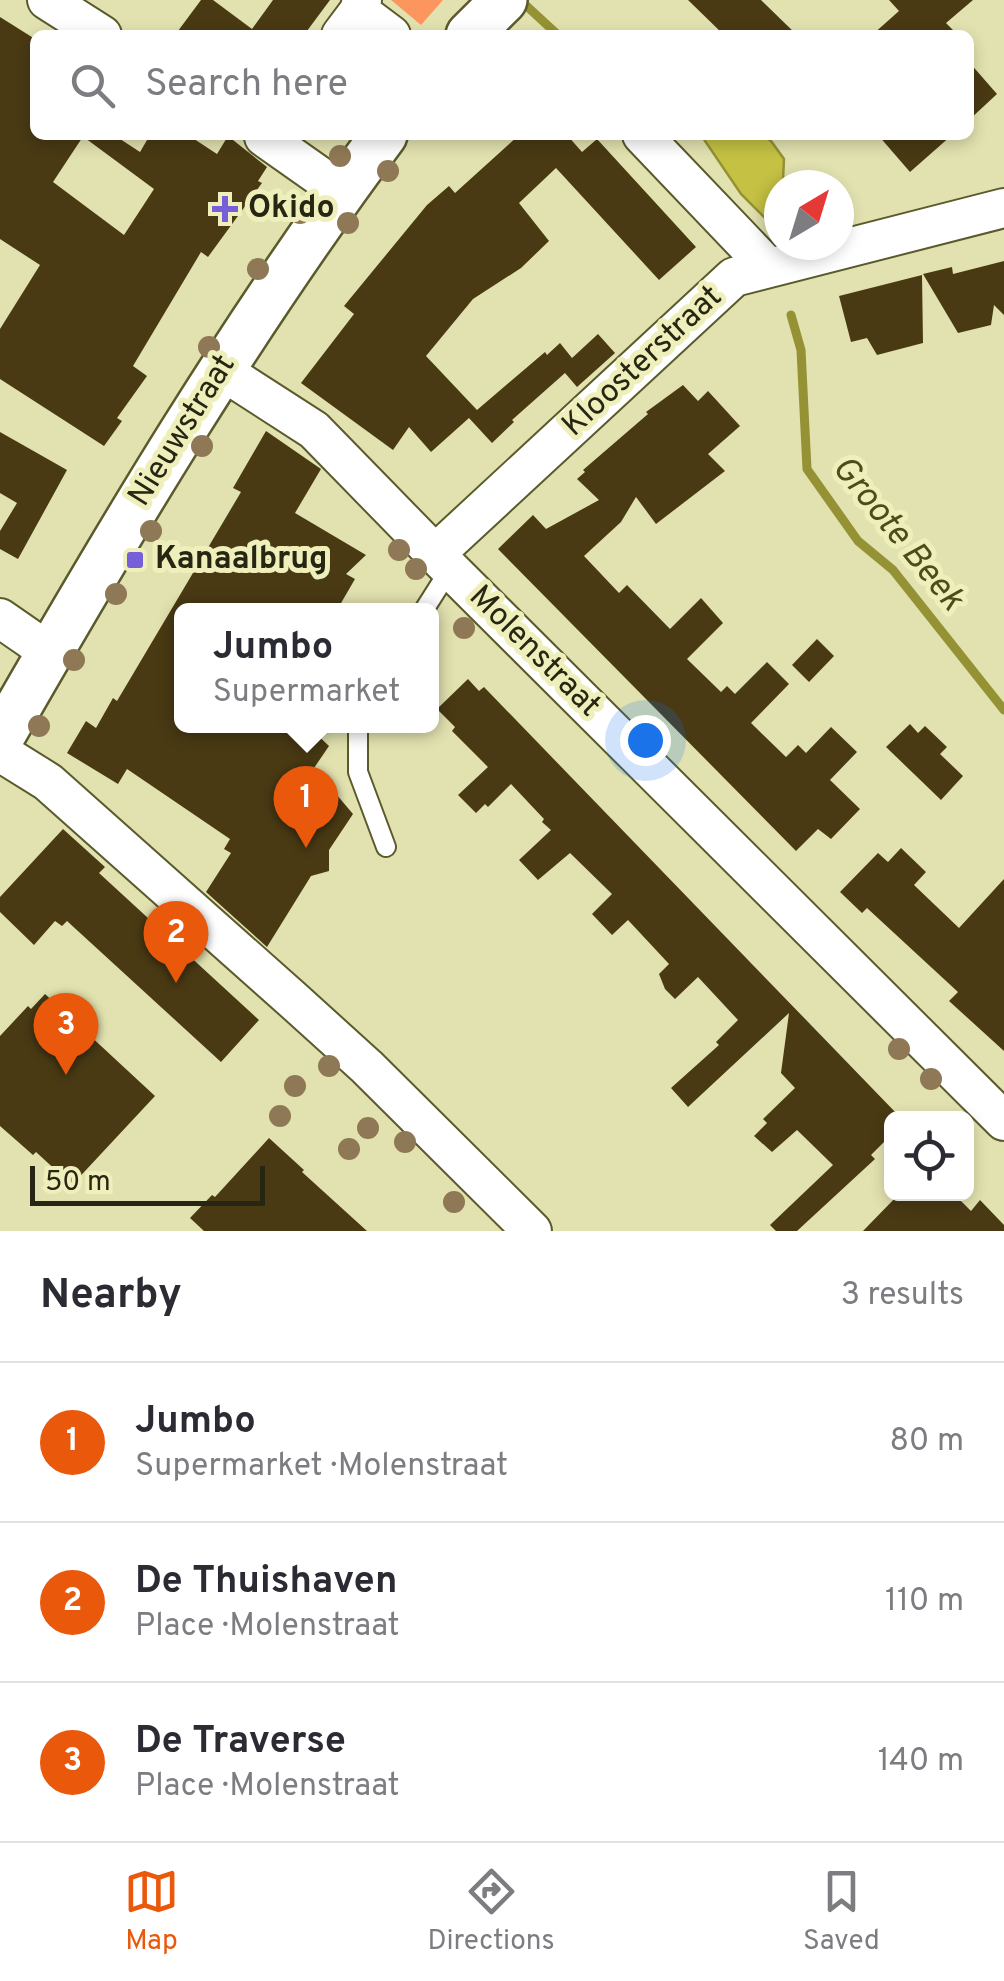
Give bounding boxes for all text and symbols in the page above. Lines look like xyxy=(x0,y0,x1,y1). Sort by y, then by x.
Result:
search box xyxy=(30,30,974,140)
icon: search xyxy=(65,58,120,113)
text: Search here xyxy=(145,61,348,110)
north arrow xyxy=(764,170,854,260)
place label: Okido xyxy=(248,189,335,229)
marker: Okido xyxy=(212,196,238,222)
street label: Kloosterstraat xyxy=(555,278,731,446)
street label: Nieuwstraat xyxy=(121,348,245,514)
water label: Groote Beek xyxy=(821,448,974,621)
place label: Kanaalbrug xyxy=(155,540,327,580)
marker: Kanaalbrug xyxy=(124,549,146,571)
street label: Molenstraat xyxy=(460,578,608,726)
popup xyxy=(174,603,439,733)
text: Jumbo xyxy=(213,624,333,673)
text: Supermarket xyxy=(213,673,400,713)
your location xyxy=(620,715,671,766)
pin: 1 xyxy=(274,766,338,848)
pin: 2 xyxy=(144,900,208,983)
pin: 3 xyxy=(34,992,98,1075)
map controls xyxy=(884,1111,974,1201)
button: locate xyxy=(884,1111,974,1201)
scale bar xyxy=(30,1161,265,1206)
text: 50 m xyxy=(45,1165,111,1201)
text: Nearby xyxy=(40,1270,182,1323)
text: 3 results xyxy=(841,1276,964,1316)
text: Jumbo xyxy=(135,1398,256,1447)
text: 1 xyxy=(66,1422,79,1462)
text: 80 m xyxy=(890,1422,964,1462)
text: Supermarket · Molenstraat xyxy=(135,1447,508,1487)
text: De Thuishaven xyxy=(135,1558,397,1607)
text: 2 xyxy=(63,1582,82,1622)
text: 110 m xyxy=(885,1582,964,1622)
text: Place · Molenstraat xyxy=(135,1607,400,1647)
text: De Traverse xyxy=(135,1718,346,1767)
text: 3 xyxy=(63,1742,82,1782)
text: 140 m xyxy=(878,1742,964,1782)
text: Place · Molenstraat xyxy=(135,1767,400,1807)
tab: Map xyxy=(124,1864,179,1960)
tab: Directions xyxy=(427,1864,555,1960)
tab: Saved xyxy=(803,1864,880,1960)

